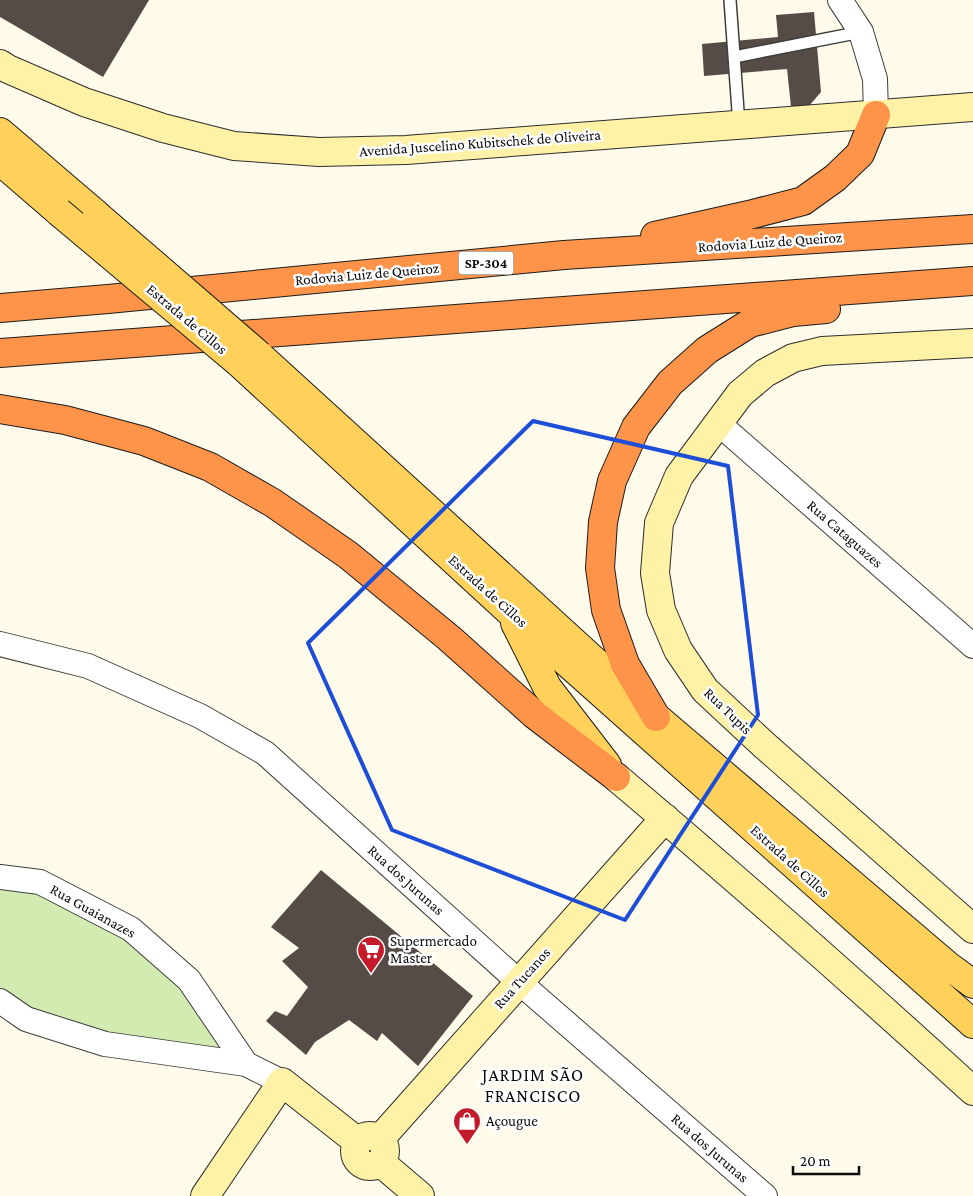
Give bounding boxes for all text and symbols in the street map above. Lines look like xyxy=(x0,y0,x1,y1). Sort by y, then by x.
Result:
street label: Avenida Juscelino Kubitschek de Oliveira xyxy=(359,127,602,160)
street label: Rodovia Luiz de Queiroz xyxy=(697,229,843,255)
road number: SP-304 xyxy=(458,252,514,274)
street label: Rodovia Luiz de Queiroz xyxy=(294,260,440,288)
street label: Estrada de Cillos xyxy=(144,281,230,357)
street label: Rua Cataguazes xyxy=(803,497,886,572)
street label: Estrada de Cillos xyxy=(446,552,531,630)
street label: Rua Tupis xyxy=(700,685,755,738)
street label: Estrada de Cillos xyxy=(748,822,833,900)
street label: Rua dos Jurunas xyxy=(364,842,447,919)
street label: Rua Guaianazes xyxy=(48,881,138,941)
place label: Supermercado Master xyxy=(390,933,477,966)
supermarket icon: Supermercado Master xyxy=(356,935,386,974)
street label: Rua Tucanos xyxy=(490,944,554,1012)
district label: JARDIM SÃO FRANCISCO xyxy=(480,1065,584,1106)
shop icon: Açougue xyxy=(452,1106,482,1145)
street label: Rua dos Jurunas xyxy=(668,1110,752,1187)
place label: Açougue xyxy=(486,1113,538,1130)
scale bar xyxy=(793,1144,859,1176)
text: 20 m xyxy=(800,1153,831,1169)

